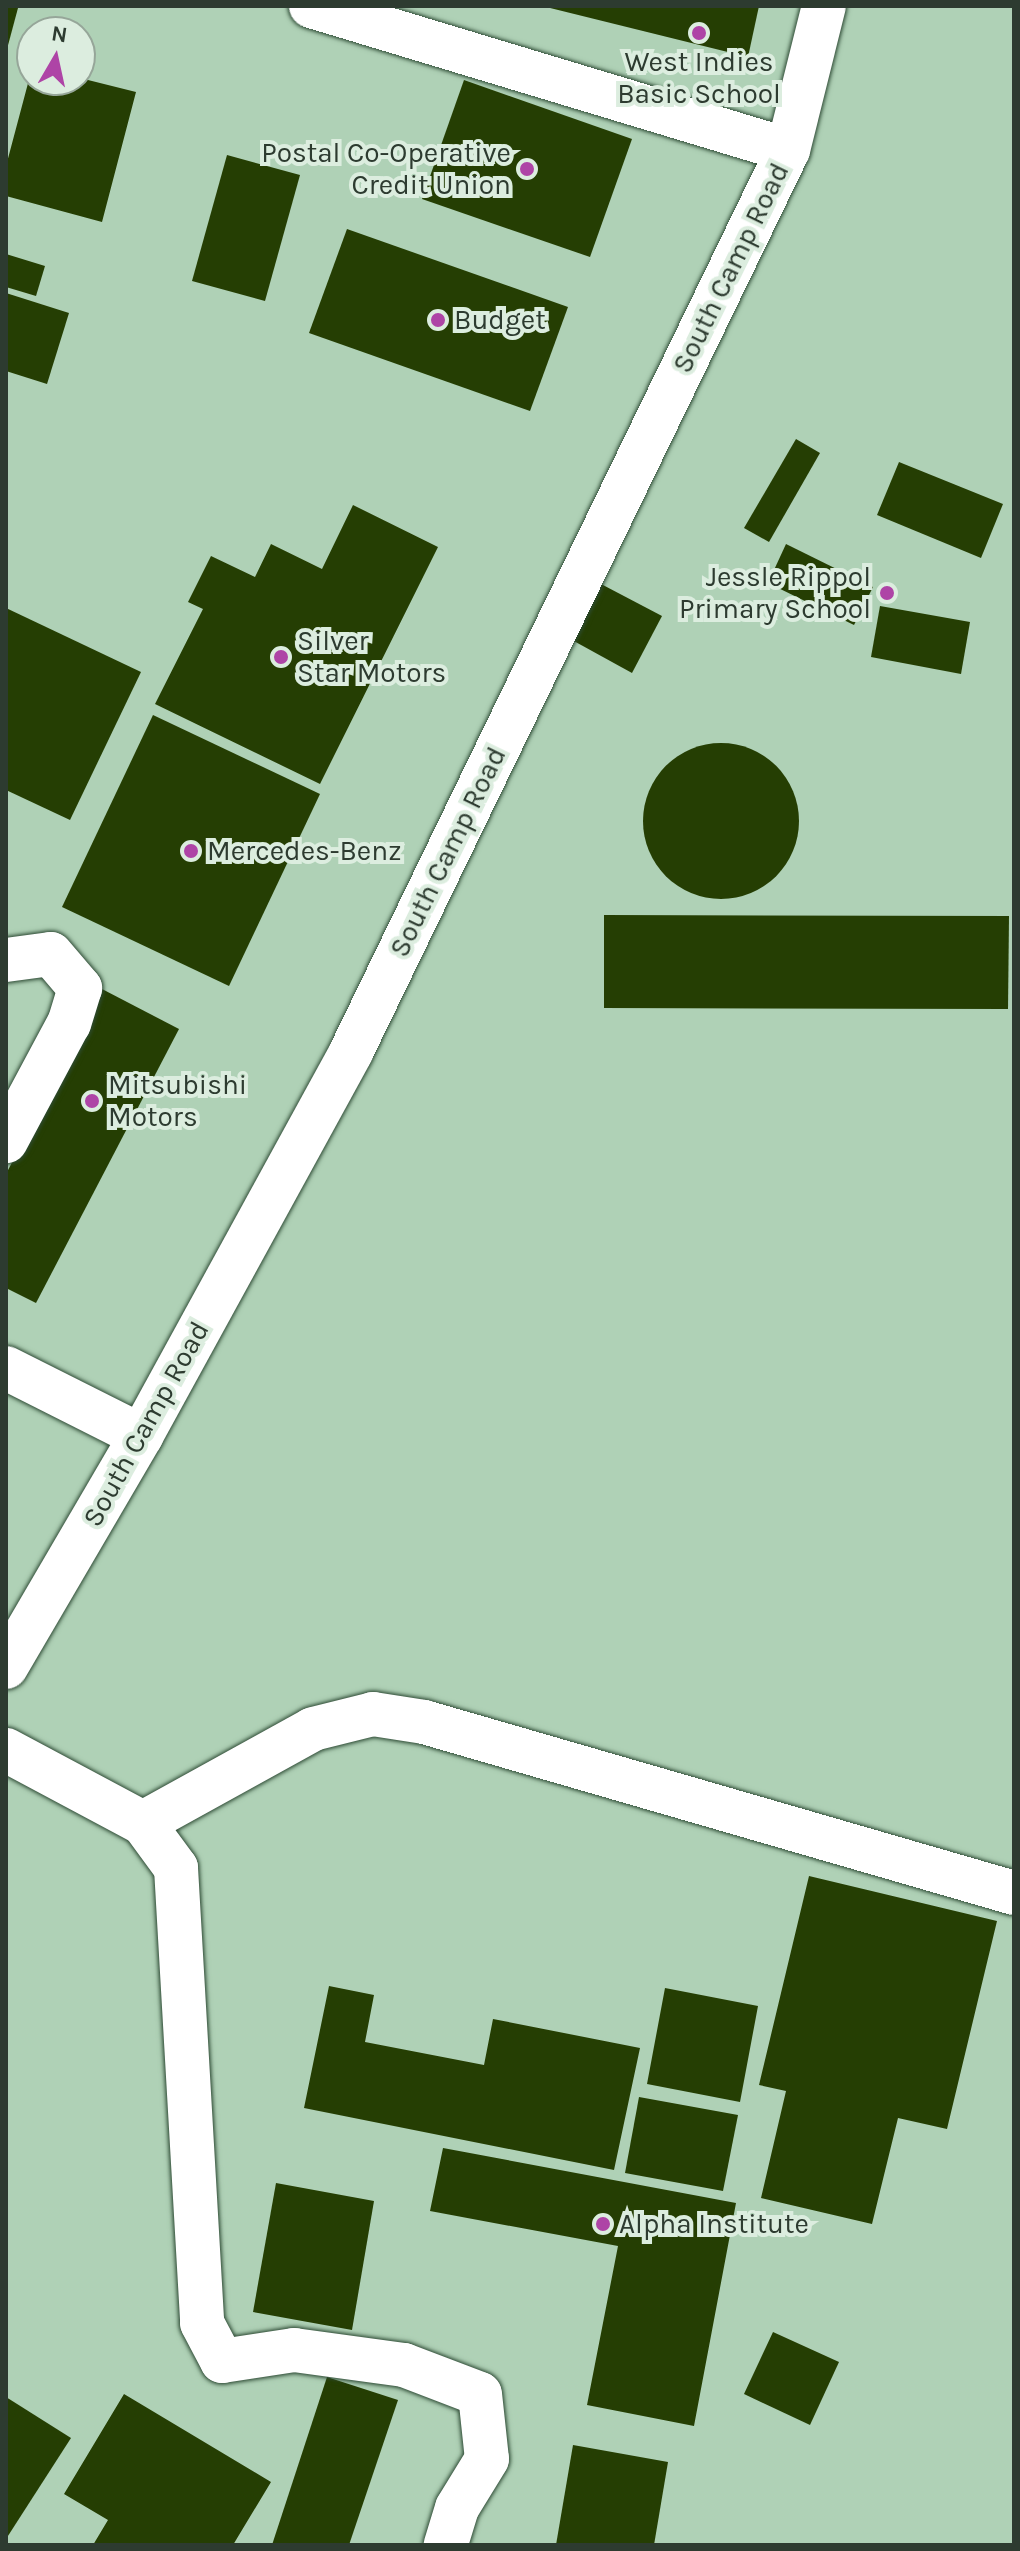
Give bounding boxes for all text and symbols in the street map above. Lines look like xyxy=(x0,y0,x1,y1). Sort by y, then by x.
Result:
north arrow xyxy=(16,16,96,96)
text: N xyxy=(50,20,69,48)
marker: West Indies Basic School xyxy=(690,24,708,42)
place label: West Indies Basic School xyxy=(617,45,781,111)
place label: Postal Co-Operative Credit Union xyxy=(261,136,511,202)
street label: South Camp Road xyxy=(666,157,796,379)
marker: Postal Co-Operative Credit Union xyxy=(518,160,536,178)
place label: Budget xyxy=(454,303,546,337)
marker: Budget xyxy=(429,311,447,329)
place label: Jessle Rippol Primary School xyxy=(679,560,871,626)
marker: Jessle Rippol Primary School xyxy=(878,584,896,602)
place label: Silver Star Motors xyxy=(297,624,446,690)
marker: Silver Star Motors xyxy=(272,648,290,666)
street label: South Camp Road xyxy=(383,741,513,963)
place label: Mercedes-Benz xyxy=(207,834,401,868)
marker: Mercedes-Benz xyxy=(182,842,200,860)
place label: Mitsubishi Motors xyxy=(108,1068,247,1134)
marker: Mitsubishi Motors xyxy=(83,1092,101,1110)
street label: South Camp Road xyxy=(76,1315,216,1533)
place label: Alpha Institute xyxy=(619,2207,809,2241)
marker: Alpha Institute xyxy=(594,2215,612,2233)

